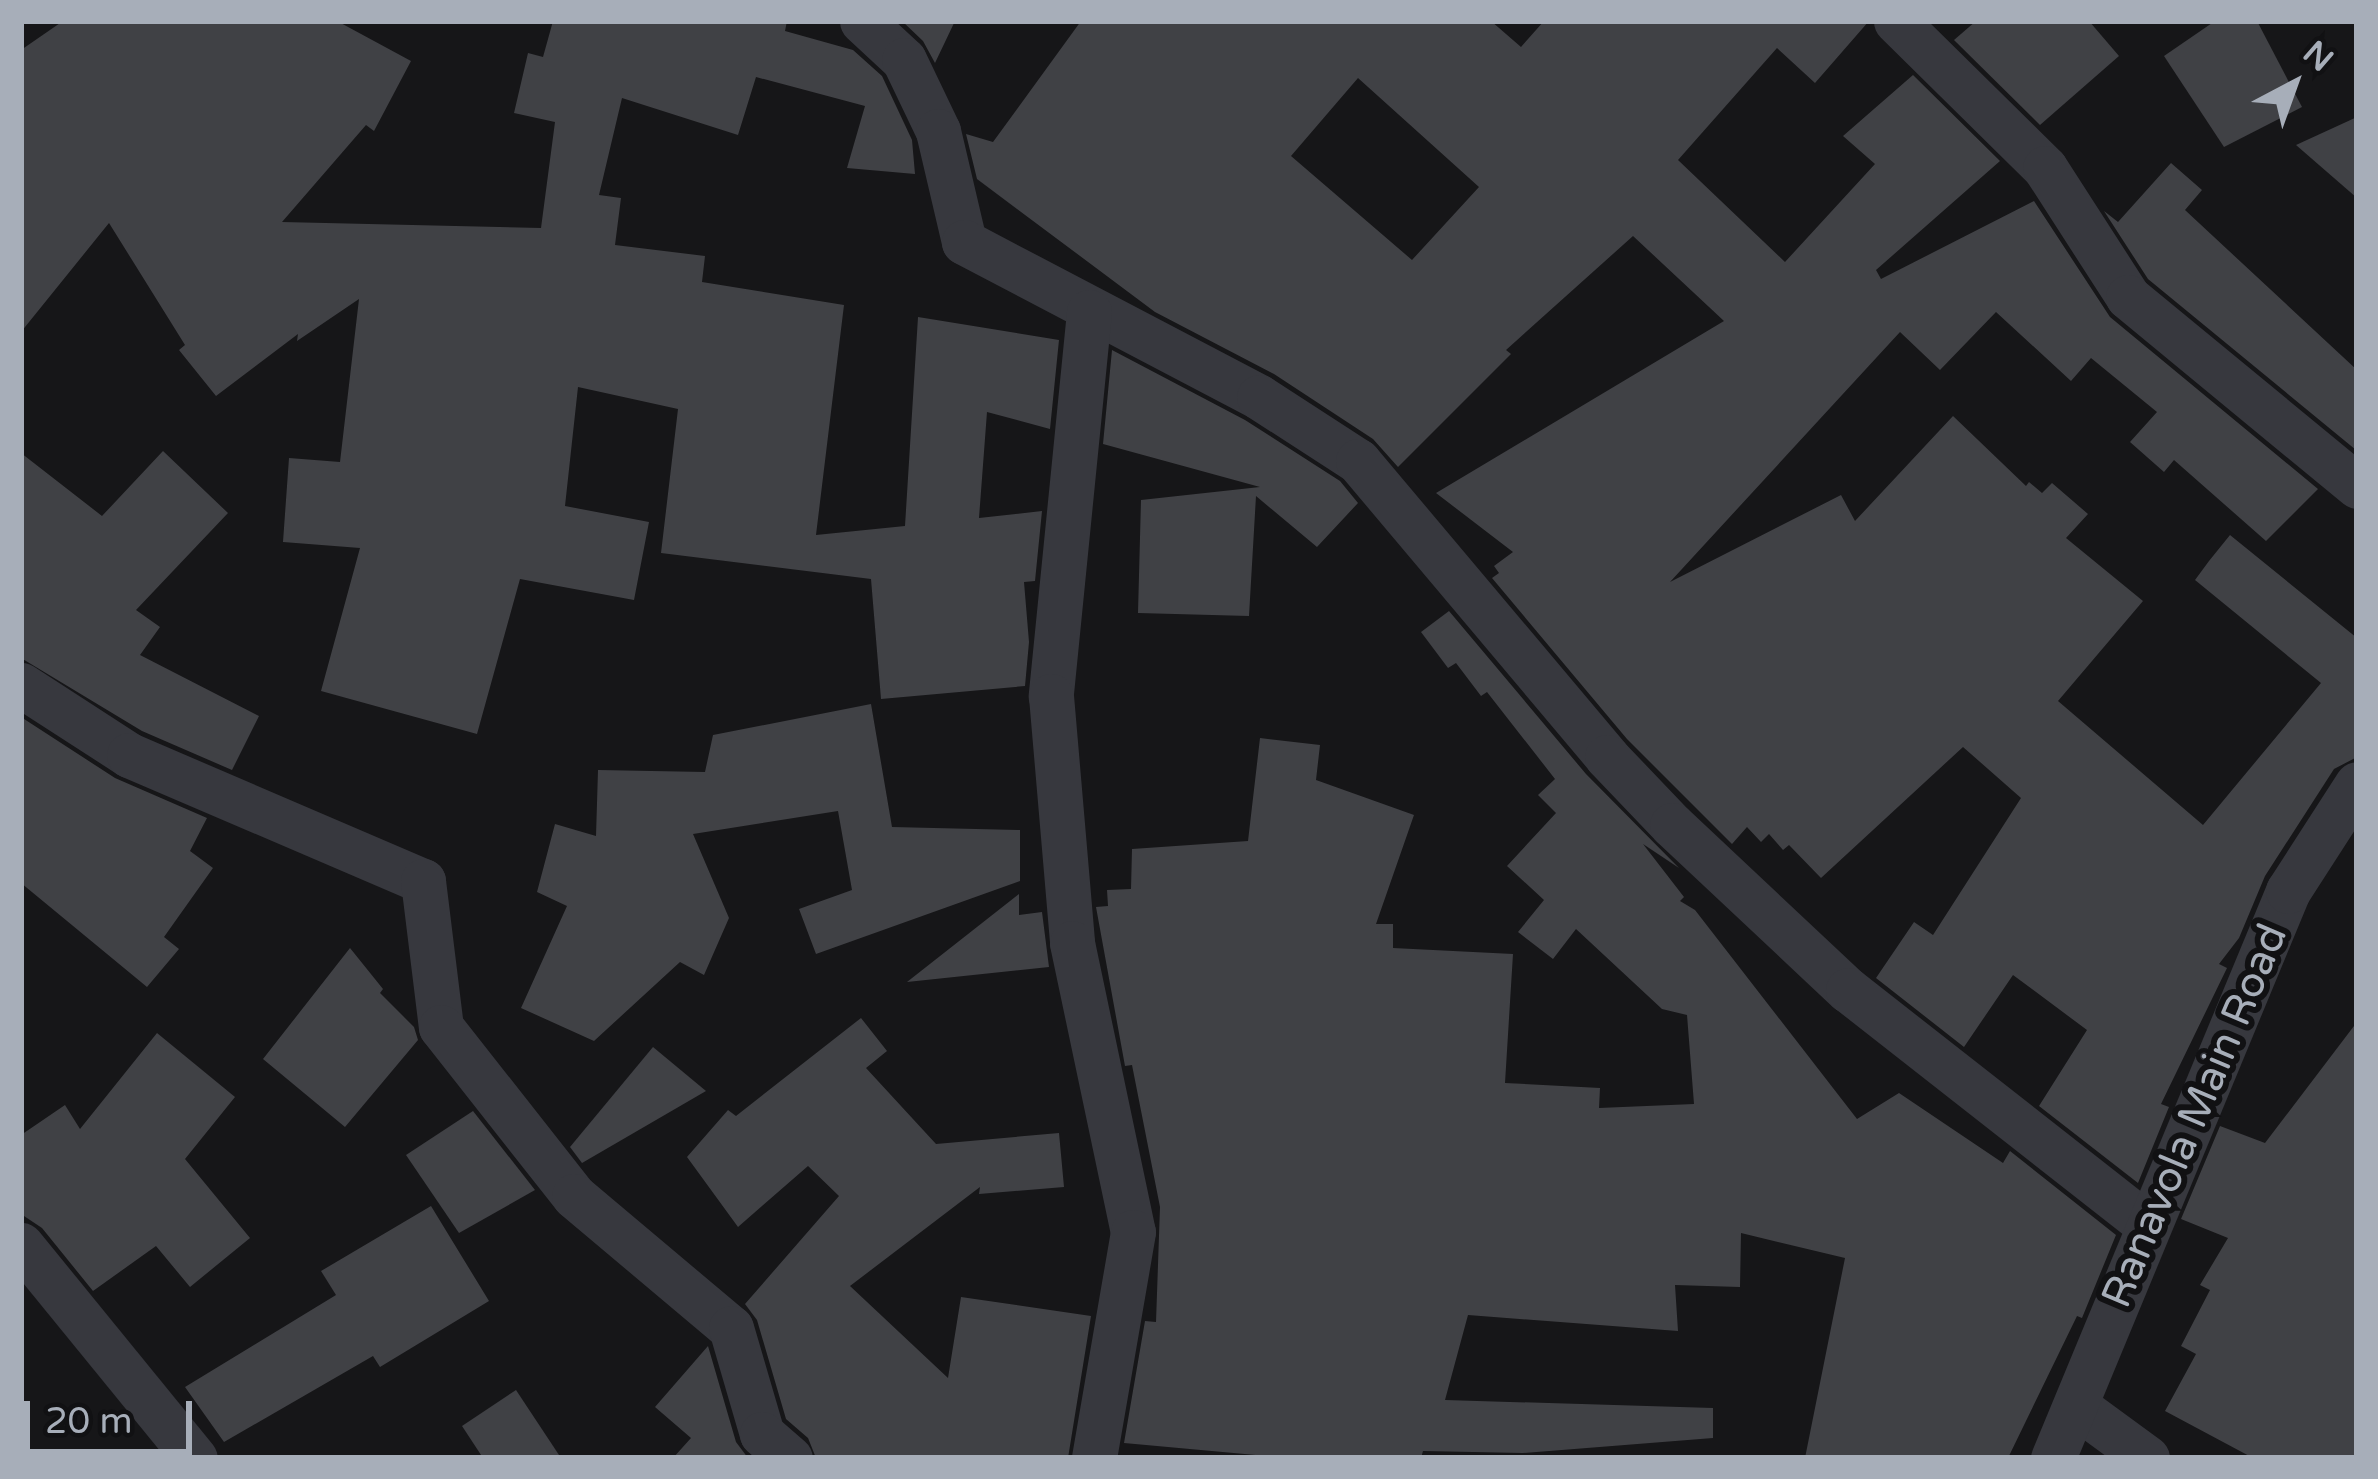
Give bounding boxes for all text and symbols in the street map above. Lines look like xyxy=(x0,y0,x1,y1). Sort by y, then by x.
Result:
north arrow xyxy=(2234,24,2354,144)
text: N xyxy=(2295,33,2341,80)
street label: Ranavola Main Road xyxy=(2091,917,2299,1315)
scale bar xyxy=(30,1377,198,1451)
text: 20 m xyxy=(45,1400,133,1443)

